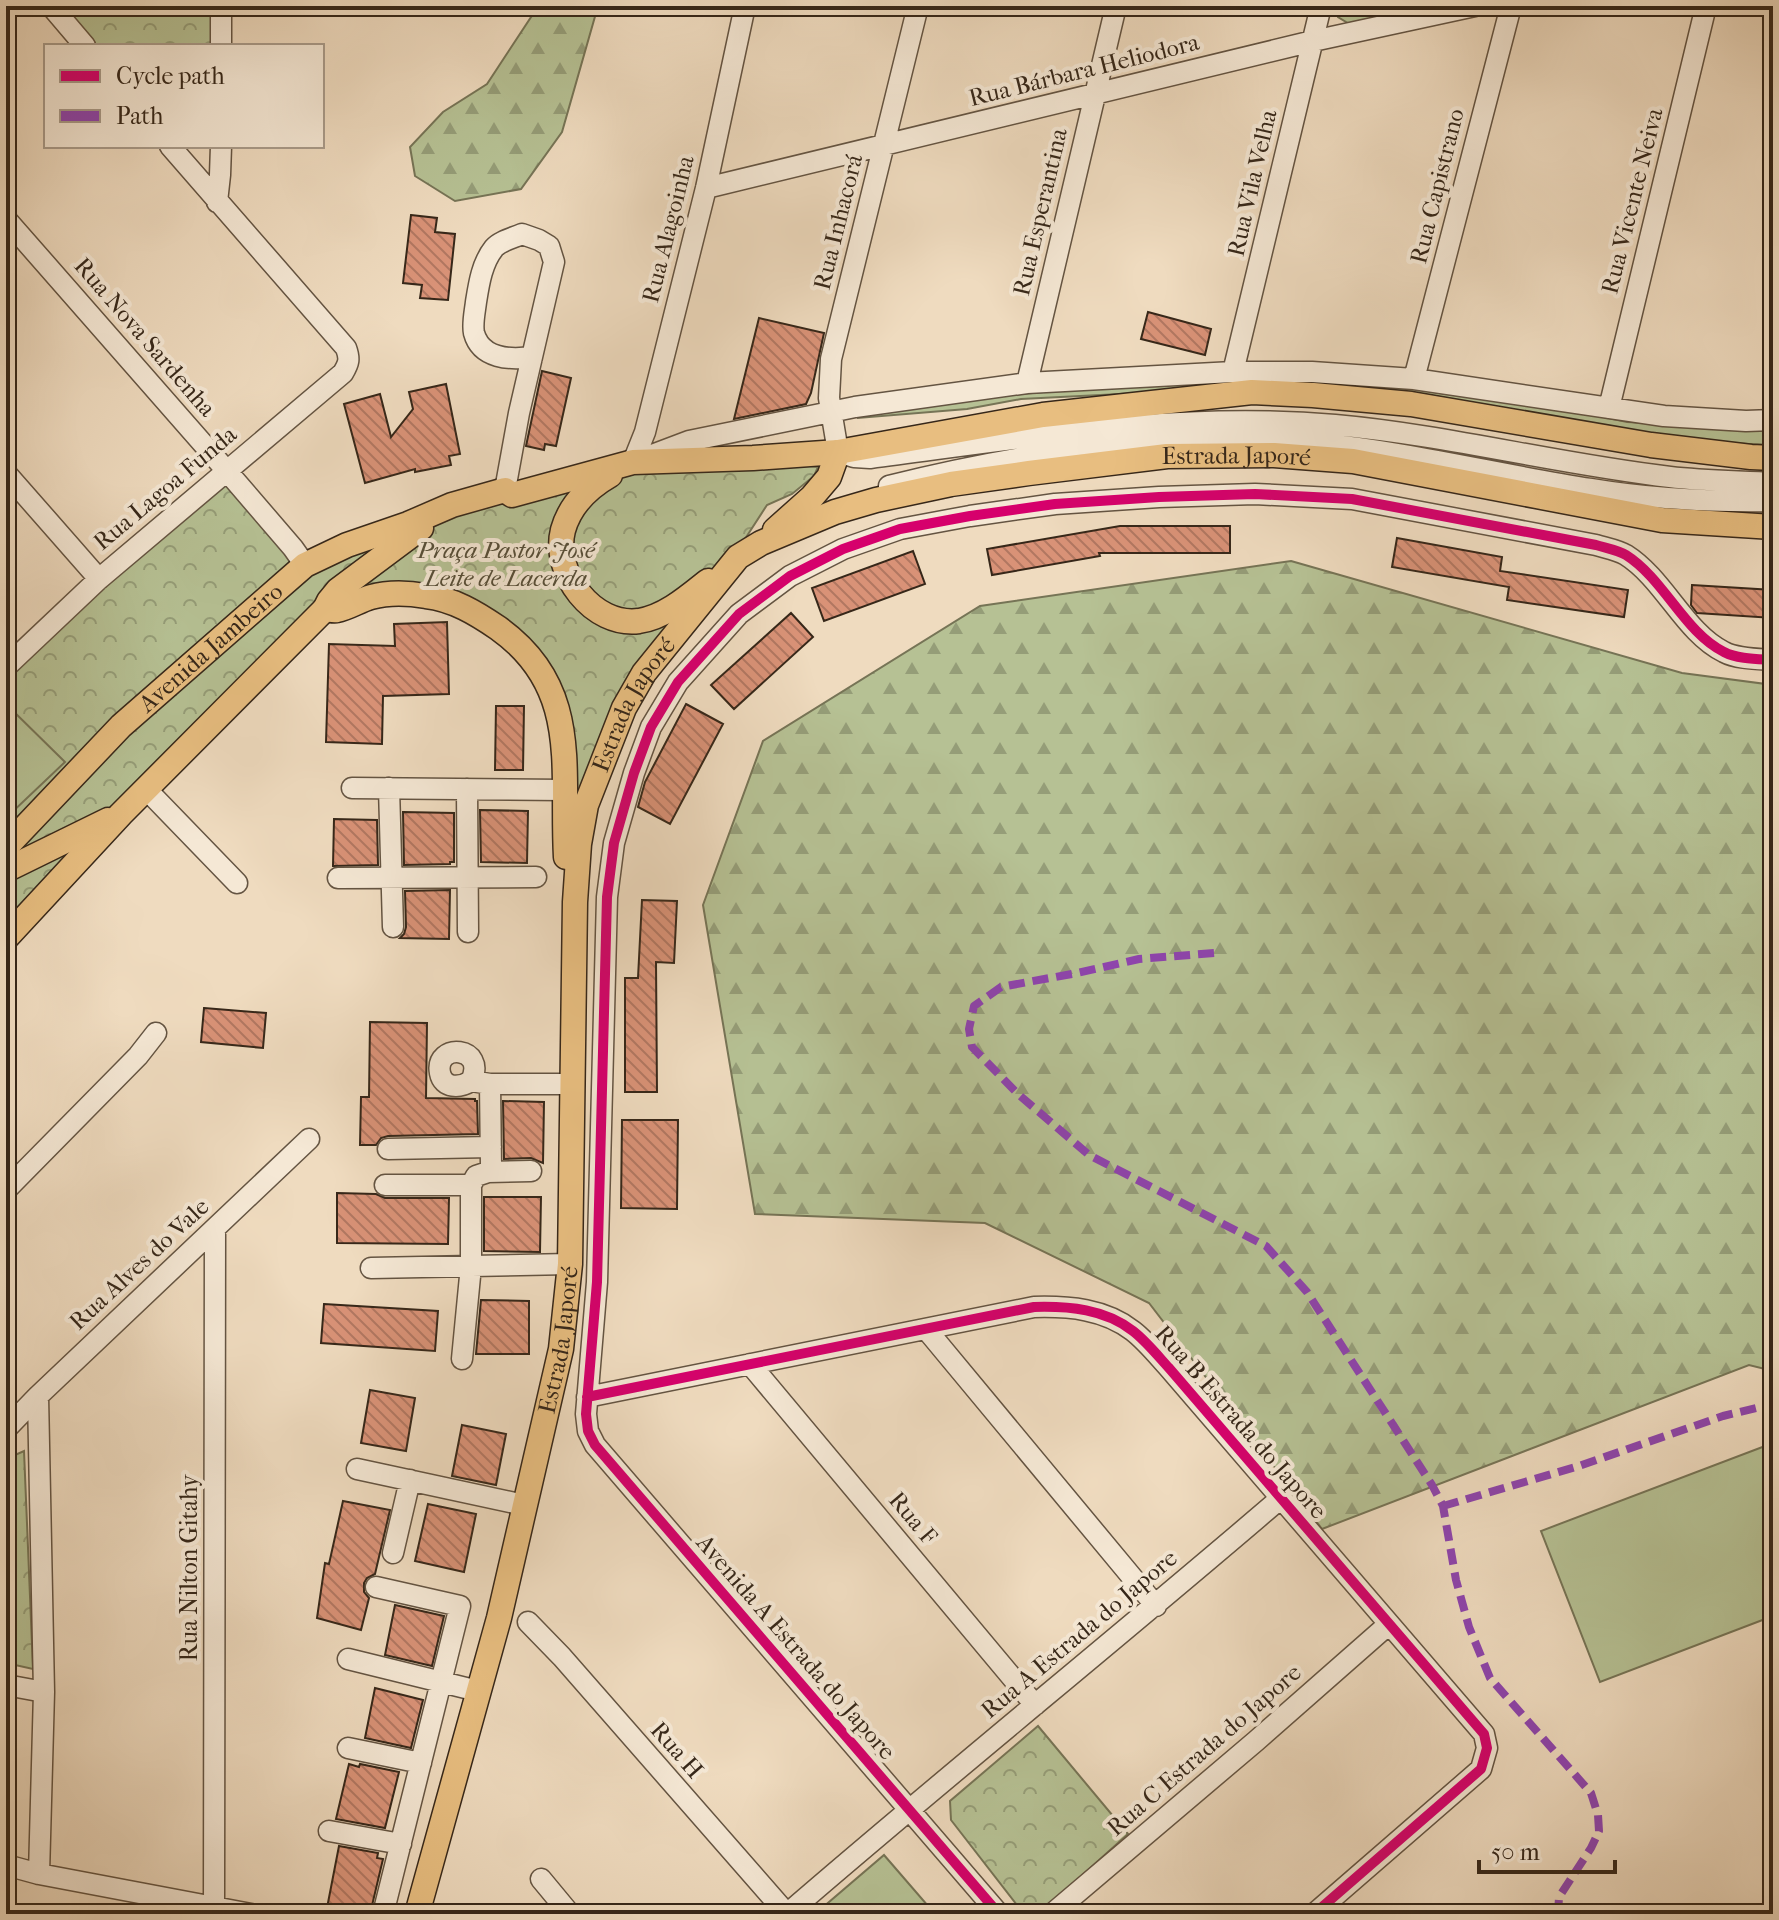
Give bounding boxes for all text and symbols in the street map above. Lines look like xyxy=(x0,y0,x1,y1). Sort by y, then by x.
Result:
street label: Rua Bárbara Heliodora xyxy=(966,28,1203,112)
legend xyxy=(44,44,324,148)
text: Cycle path xyxy=(116,62,225,90)
text: Path xyxy=(116,102,164,130)
street label: Rua Vicente Neiva xyxy=(1595,104,1669,297)
street label: Rua Vila Velha xyxy=(1222,106,1283,259)
street label: Rua Capistrano xyxy=(1404,106,1470,266)
street label: Rua Esperantina xyxy=(1007,125,1073,298)
street label: Rua Inhacorá xyxy=(808,150,869,293)
street label: Rua Alagoinha xyxy=(636,152,700,305)
street label: Rua Nova Sardenha xyxy=(68,252,222,423)
street label: Rua Lagoa Funda xyxy=(88,419,243,556)
street label: Estrada Japoré xyxy=(1162,441,1312,472)
park label: Praça Pastor José Leite de Lacerda xyxy=(416,536,598,592)
street label: Avenida Jambeiro xyxy=(132,577,288,719)
street label: Estrada Japoré xyxy=(586,632,681,776)
street label: Rua Alves do Vale xyxy=(64,1192,214,1336)
street label: Estrada Japoré xyxy=(533,1264,584,1416)
street label: Rua B Estrada do Japore xyxy=(1149,1320,1333,1525)
street label: Rua Nilton Gitahy xyxy=(175,1473,203,1662)
street label: Rua F xyxy=(883,1486,943,1550)
street label: Avenida A Estrada do Japore xyxy=(690,1528,901,1765)
street label: Rua A Estrada do Japore xyxy=(975,1544,1183,1724)
street label: Rua C Estrada do Japore xyxy=(1101,1658,1307,1842)
street label: Rua H xyxy=(645,1716,709,1784)
scale bar xyxy=(1479,1824,1615,1874)
text: 50 m xyxy=(1491,1838,1540,1866)

